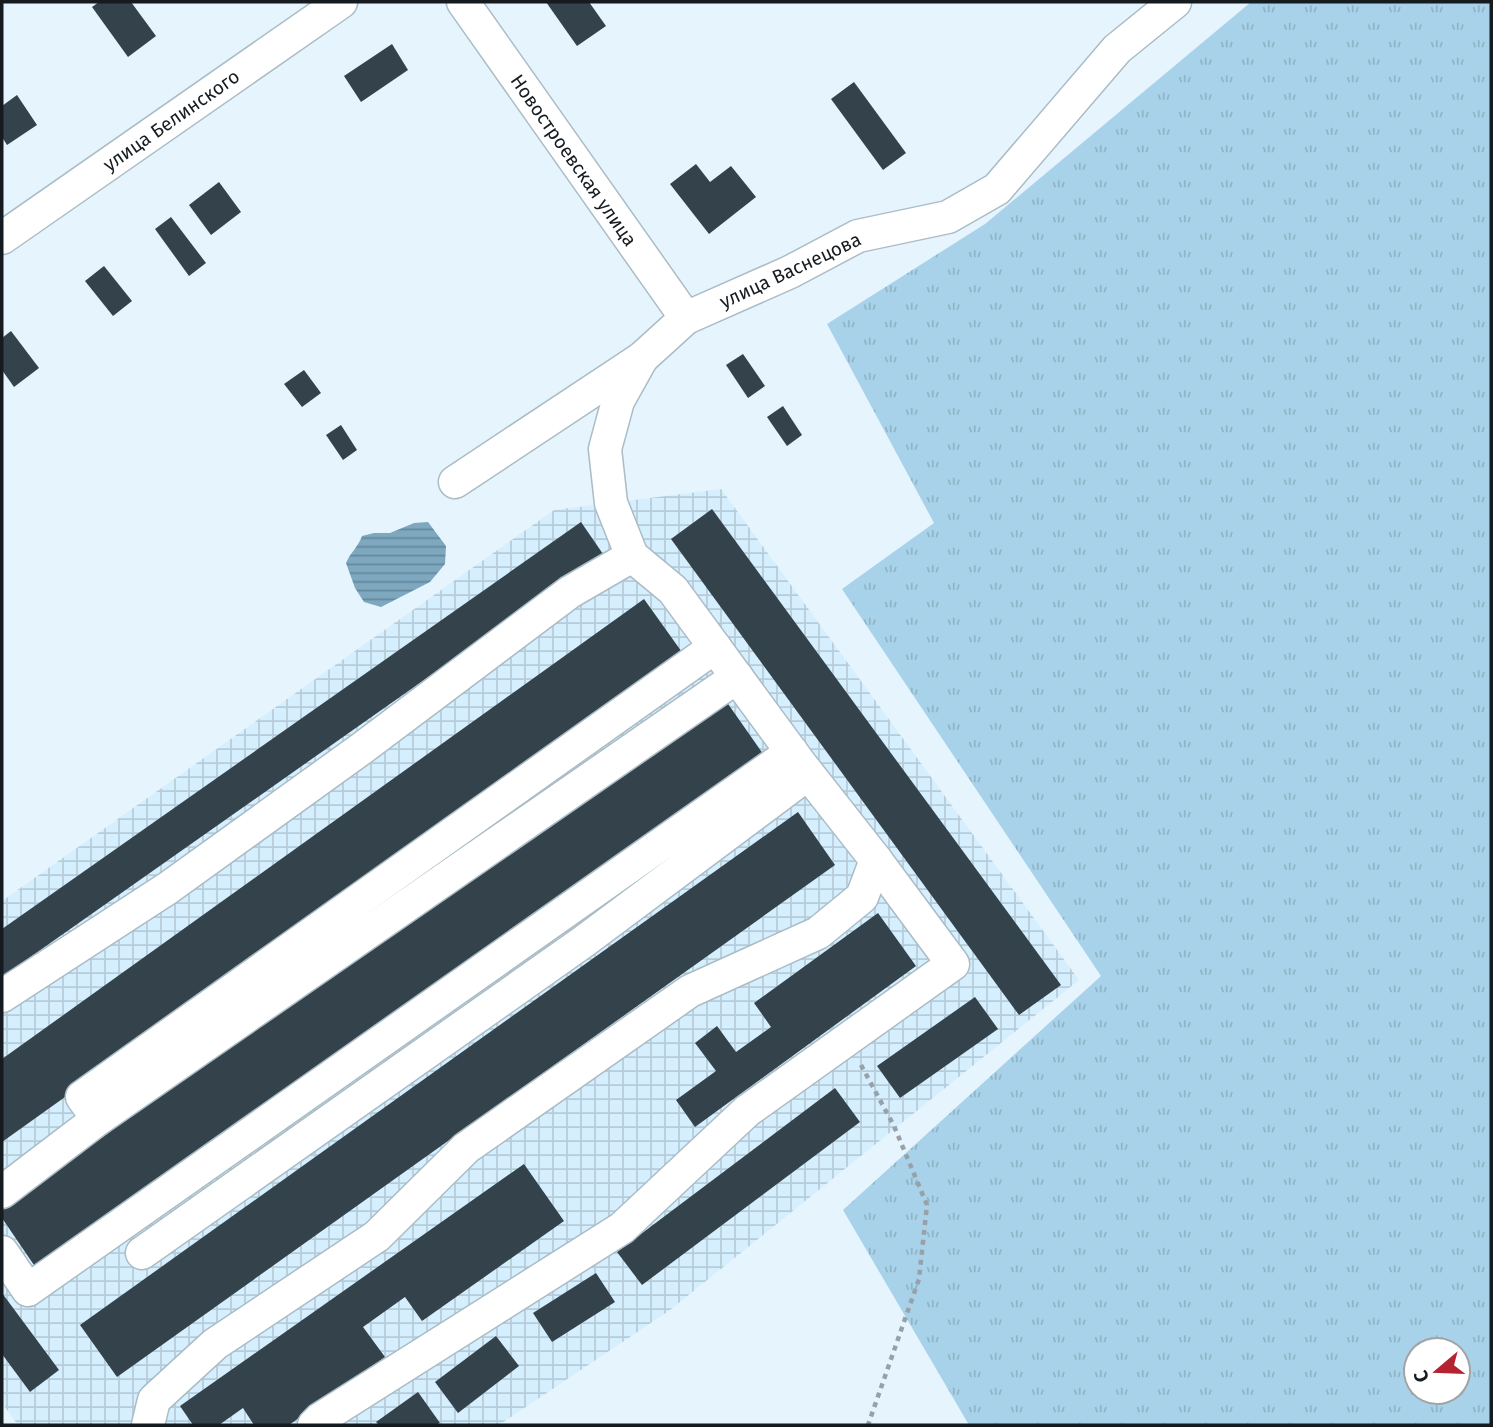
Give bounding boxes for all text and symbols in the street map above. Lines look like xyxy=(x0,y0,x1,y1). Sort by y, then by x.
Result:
street label: улица Белинского xyxy=(99,65,244,176)
street label: Новостроевская улица xyxy=(506,70,642,251)
street label: улица Васнецова xyxy=(716,228,865,313)
north arrow xyxy=(1402,1336,1472,1406)
text: С xyxy=(1409,1367,1434,1385)

